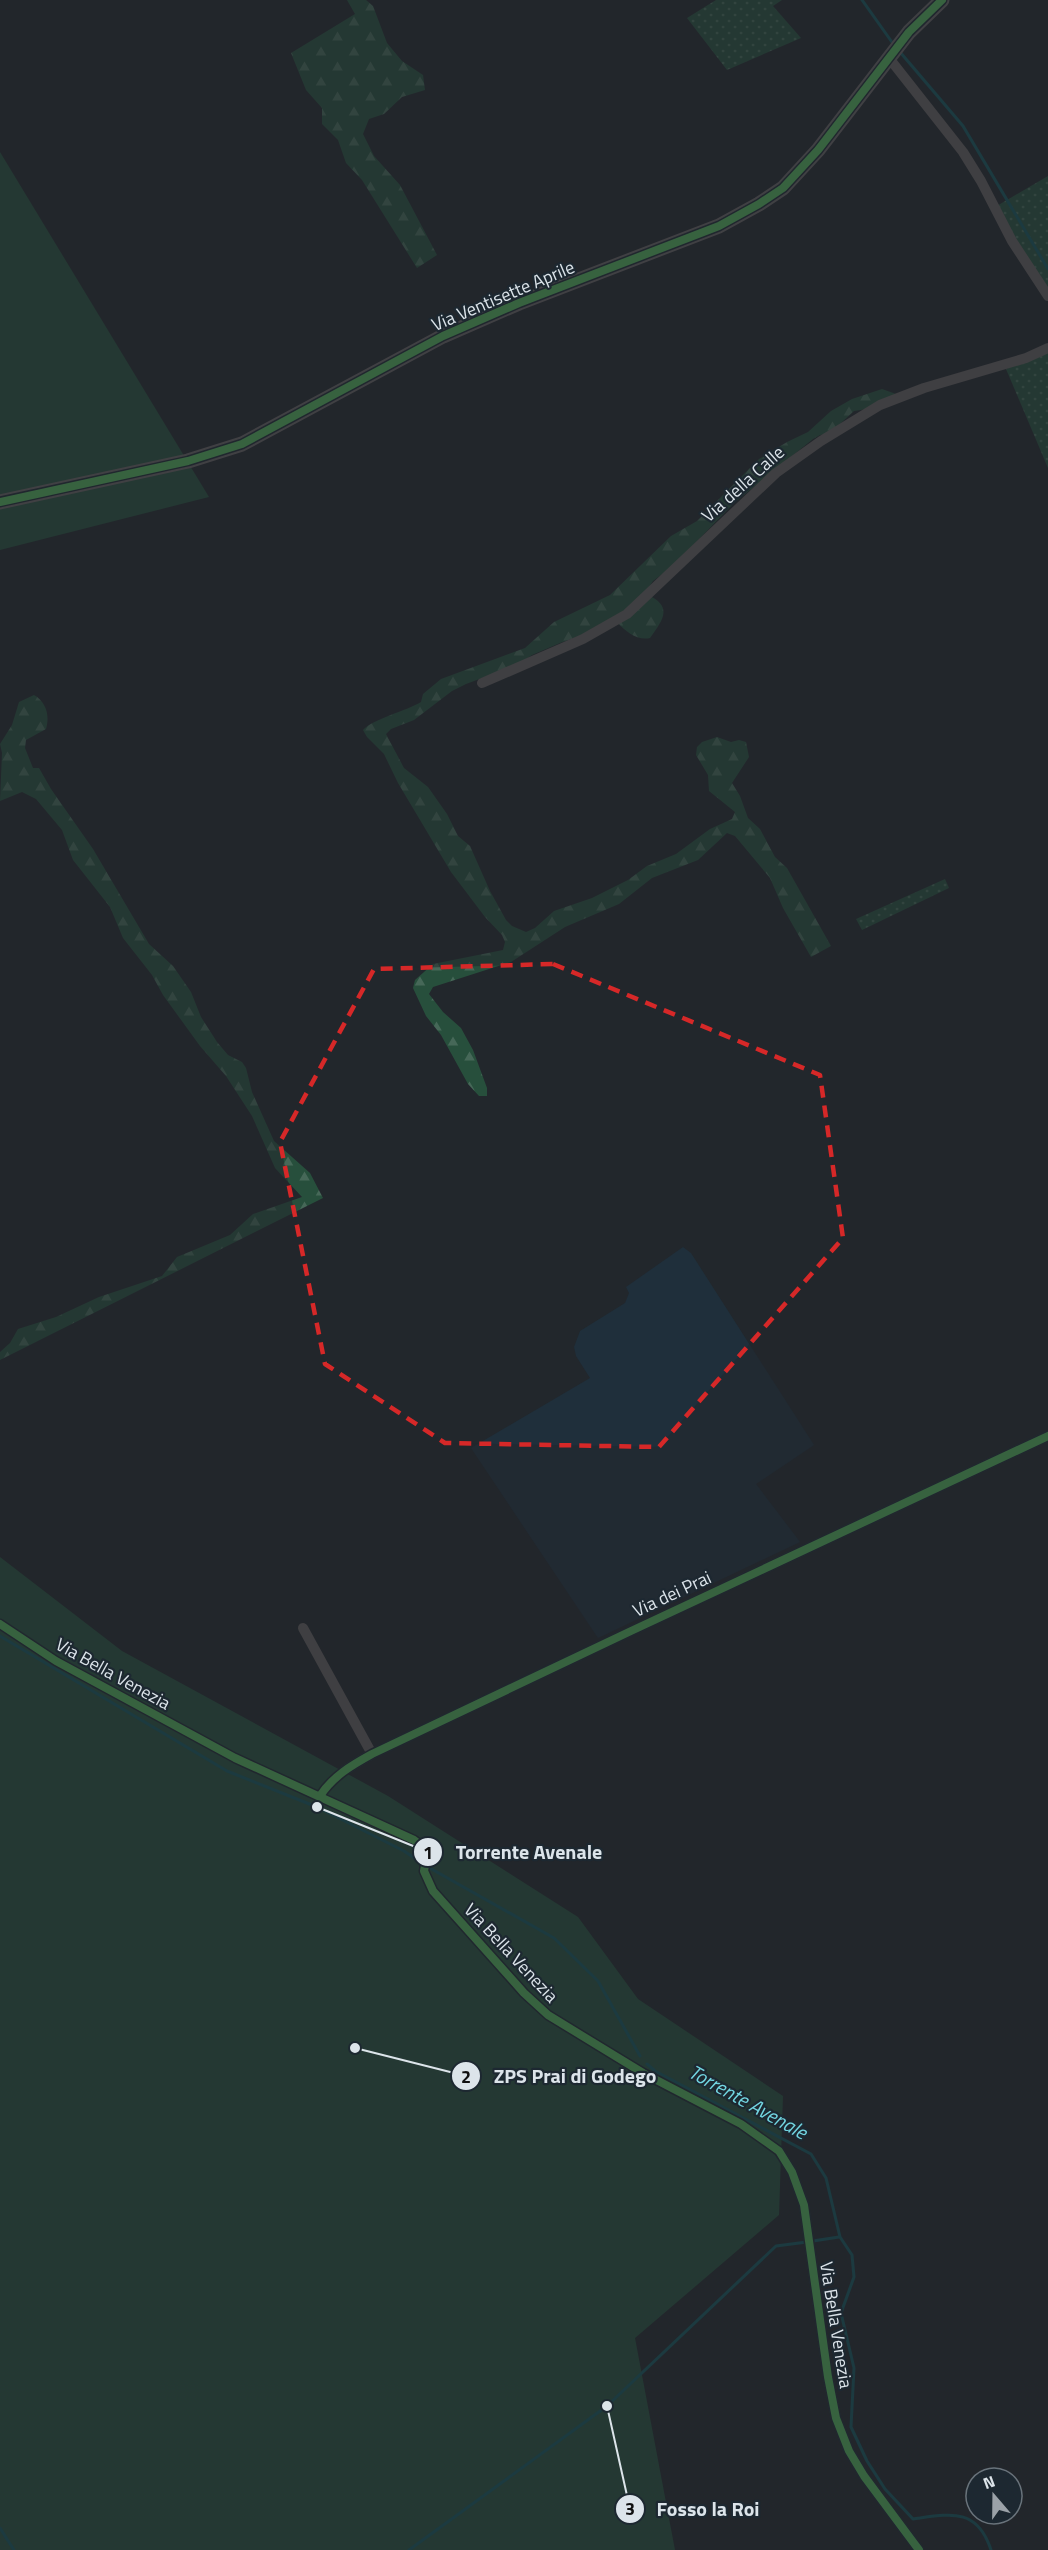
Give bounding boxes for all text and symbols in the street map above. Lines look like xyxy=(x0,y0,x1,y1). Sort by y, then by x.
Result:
street label: Via Ventisette Aprile xyxy=(427,253,578,338)
street label: Via della Calle xyxy=(695,439,790,528)
street label: Via dei Prai xyxy=(628,1564,715,1623)
street label: Via Bella Venezia xyxy=(51,1631,176,1716)
callout: Torrente Avenale xyxy=(413,1833,614,1871)
text: Torrente Avenale xyxy=(456,1836,602,1867)
text: 1 xyxy=(423,1839,433,1866)
street label: Via Bella Venezia xyxy=(458,1897,565,2009)
water label: Torrente Avenale xyxy=(683,2056,815,2148)
callout: ZPS Prai di Godego xyxy=(451,2057,668,2095)
text: ZPS Prai di Godego xyxy=(494,2060,656,2091)
text: 2 xyxy=(461,2063,471,2090)
street label: Via Bella Venezia xyxy=(813,2260,860,2390)
north arrow xyxy=(964,2466,1024,2526)
text: N xyxy=(980,2469,998,2495)
callout: Fosso la Roi xyxy=(615,2490,771,2528)
text: Fosso la Roi xyxy=(657,2493,759,2524)
text: 3 xyxy=(625,2495,635,2522)

